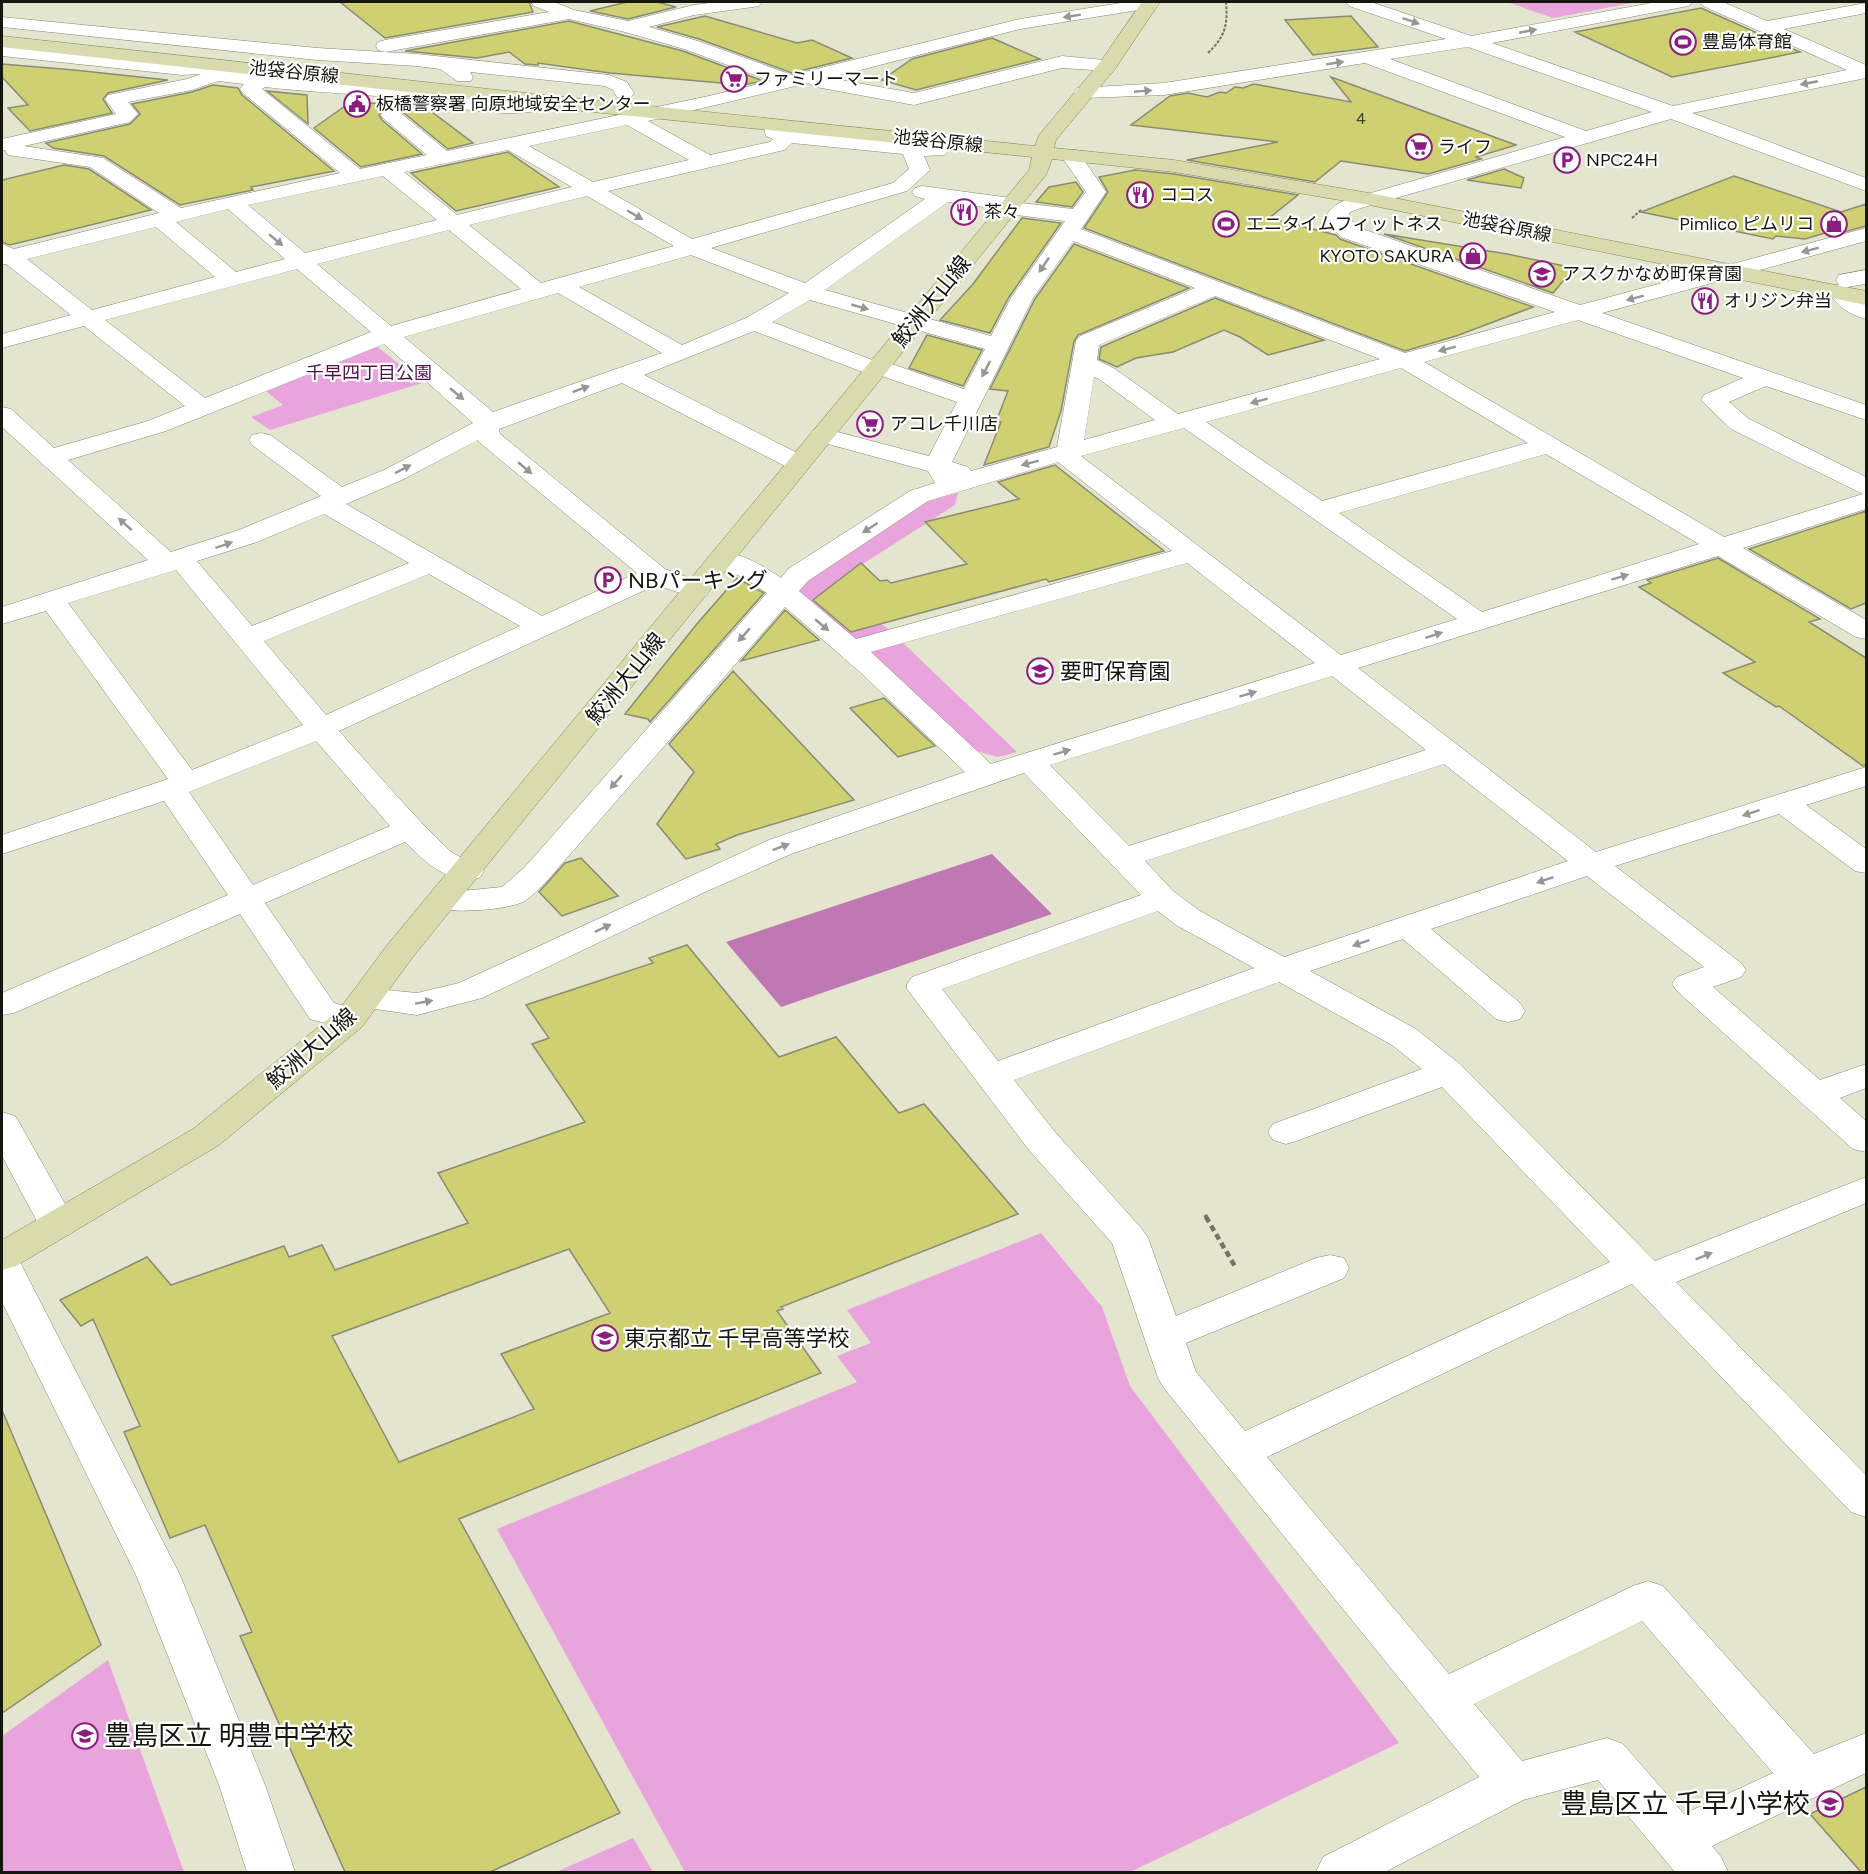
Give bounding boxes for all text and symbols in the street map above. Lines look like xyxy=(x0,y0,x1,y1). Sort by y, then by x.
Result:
one-way arrow xyxy=(1063,11,1082,20)
one-way arrow xyxy=(1402,16,1420,26)
one-way arrow xyxy=(1519,26,1538,35)
sports icon: 豊島体育館 xyxy=(1668,27,1698,57)
place label: 豊島体育館 xyxy=(1702,31,1792,53)
street label: 池袋谷原線 xyxy=(248,56,340,88)
one-way arrow xyxy=(1326,58,1345,67)
supermarket icon: ファミリーマート xyxy=(719,64,749,94)
place label: ファミリーマート xyxy=(754,68,898,90)
one-way arrow xyxy=(1799,79,1818,88)
one-way arrow xyxy=(1133,86,1152,96)
public building icon: 板橋警察署 向原地域安全センター xyxy=(342,89,372,119)
place label: 板橋警察署 向原地域安全センター xyxy=(376,93,650,115)
house number: 4 xyxy=(1356,109,1366,128)
street label: 池袋谷原線 xyxy=(892,125,984,157)
supermarket icon: ライフ xyxy=(1404,132,1434,162)
place label: ライフ xyxy=(1438,136,1492,158)
parking icon: NPC24H xyxy=(1552,145,1582,175)
place label: NPC24H xyxy=(1586,149,1658,171)
restaurant icon: ココス xyxy=(1125,180,1155,210)
place label: ココス xyxy=(1160,184,1214,206)
restaurant icon: 茶々 xyxy=(949,197,979,227)
place label: 茶々 xyxy=(984,201,1020,223)
street label: 池袋谷原線 xyxy=(1461,208,1553,246)
sports icon: エニタイムフィットネス xyxy=(1211,209,1241,239)
shop icon: Pimlico ピムリコ xyxy=(1819,209,1849,239)
one-way arrow xyxy=(627,210,643,221)
place label: エニタイムフィットネス xyxy=(1246,213,1442,235)
place label: Pimlico ピムリコ xyxy=(1679,213,1814,235)
one-way arrow xyxy=(268,233,283,246)
shop icon: KYOTO SAKURA xyxy=(1458,241,1488,271)
place label: KYOTO SAKURA xyxy=(1320,245,1454,267)
one-way arrow xyxy=(1801,245,1819,255)
street label: 鮫洲大山線 xyxy=(886,250,976,353)
one-way arrow xyxy=(1039,256,1050,273)
school or university icon: アスクかなめ町保育園 xyxy=(1527,259,1557,289)
place label: アスクかなめ町保育園 xyxy=(1562,263,1742,285)
restaurant icon: オリジン弁当 xyxy=(1690,286,1720,316)
place label: オリジン弁当 xyxy=(1724,290,1832,312)
one-way arrow xyxy=(1626,294,1644,303)
one-way arrow xyxy=(851,303,869,312)
one-way arrow xyxy=(1438,345,1456,355)
one-way arrow xyxy=(981,361,991,378)
park label: 千早四丁目公園 xyxy=(306,362,432,384)
one-way arrow xyxy=(572,384,590,394)
one-way arrow xyxy=(449,387,464,400)
one-way arrow xyxy=(1250,396,1268,406)
supermarket icon: アコレ千川店 xyxy=(855,409,885,439)
place label: アコレ千川店 xyxy=(890,413,998,435)
one-way arrow xyxy=(1021,458,1039,468)
one-way arrow xyxy=(517,461,532,474)
one-way arrow xyxy=(395,464,412,474)
one-way arrow xyxy=(118,518,133,531)
one-way arrow xyxy=(862,522,878,534)
one-way arrow xyxy=(215,539,233,549)
parking icon: NBパーキング xyxy=(593,565,623,595)
place label: NBパーキング xyxy=(628,567,768,594)
one-way arrow xyxy=(1611,572,1629,581)
one-way arrow xyxy=(814,618,829,631)
street label: 鮫洲大山線 xyxy=(580,627,670,730)
one-way arrow xyxy=(738,627,751,642)
one-way arrow xyxy=(1425,630,1443,639)
school or university icon: 要町保育園 xyxy=(1025,656,1055,686)
place label: 要町保育園 xyxy=(1060,658,1170,685)
one-way arrow xyxy=(1239,689,1257,698)
one-way arrow xyxy=(1053,747,1071,756)
one-way arrow xyxy=(609,774,622,790)
one-way arrow xyxy=(1742,809,1760,818)
one-way arrow xyxy=(772,842,790,852)
one-way arrow xyxy=(1536,875,1554,885)
one-way arrow xyxy=(595,923,612,932)
one-way arrow xyxy=(1352,939,1370,948)
one-way arrow xyxy=(414,997,433,1006)
street label: 鮫洲大山線 xyxy=(261,1002,362,1095)
one-way arrow xyxy=(1696,1251,1714,1261)
school or university icon: 東京都立 千早高等学校 xyxy=(590,1323,620,1353)
place label: 東京都立 千早高等学校 xyxy=(624,1325,849,1352)
place label: 豊島区立 明豊中学校 xyxy=(104,1719,354,1752)
school or university icon: 豊島区立 明豊中学校 xyxy=(70,1721,100,1751)
place label: 豊島区立 千早小学校 xyxy=(1560,1787,1810,1820)
school or university icon: 豊島区立 千早小学校 xyxy=(1815,1789,1845,1819)

